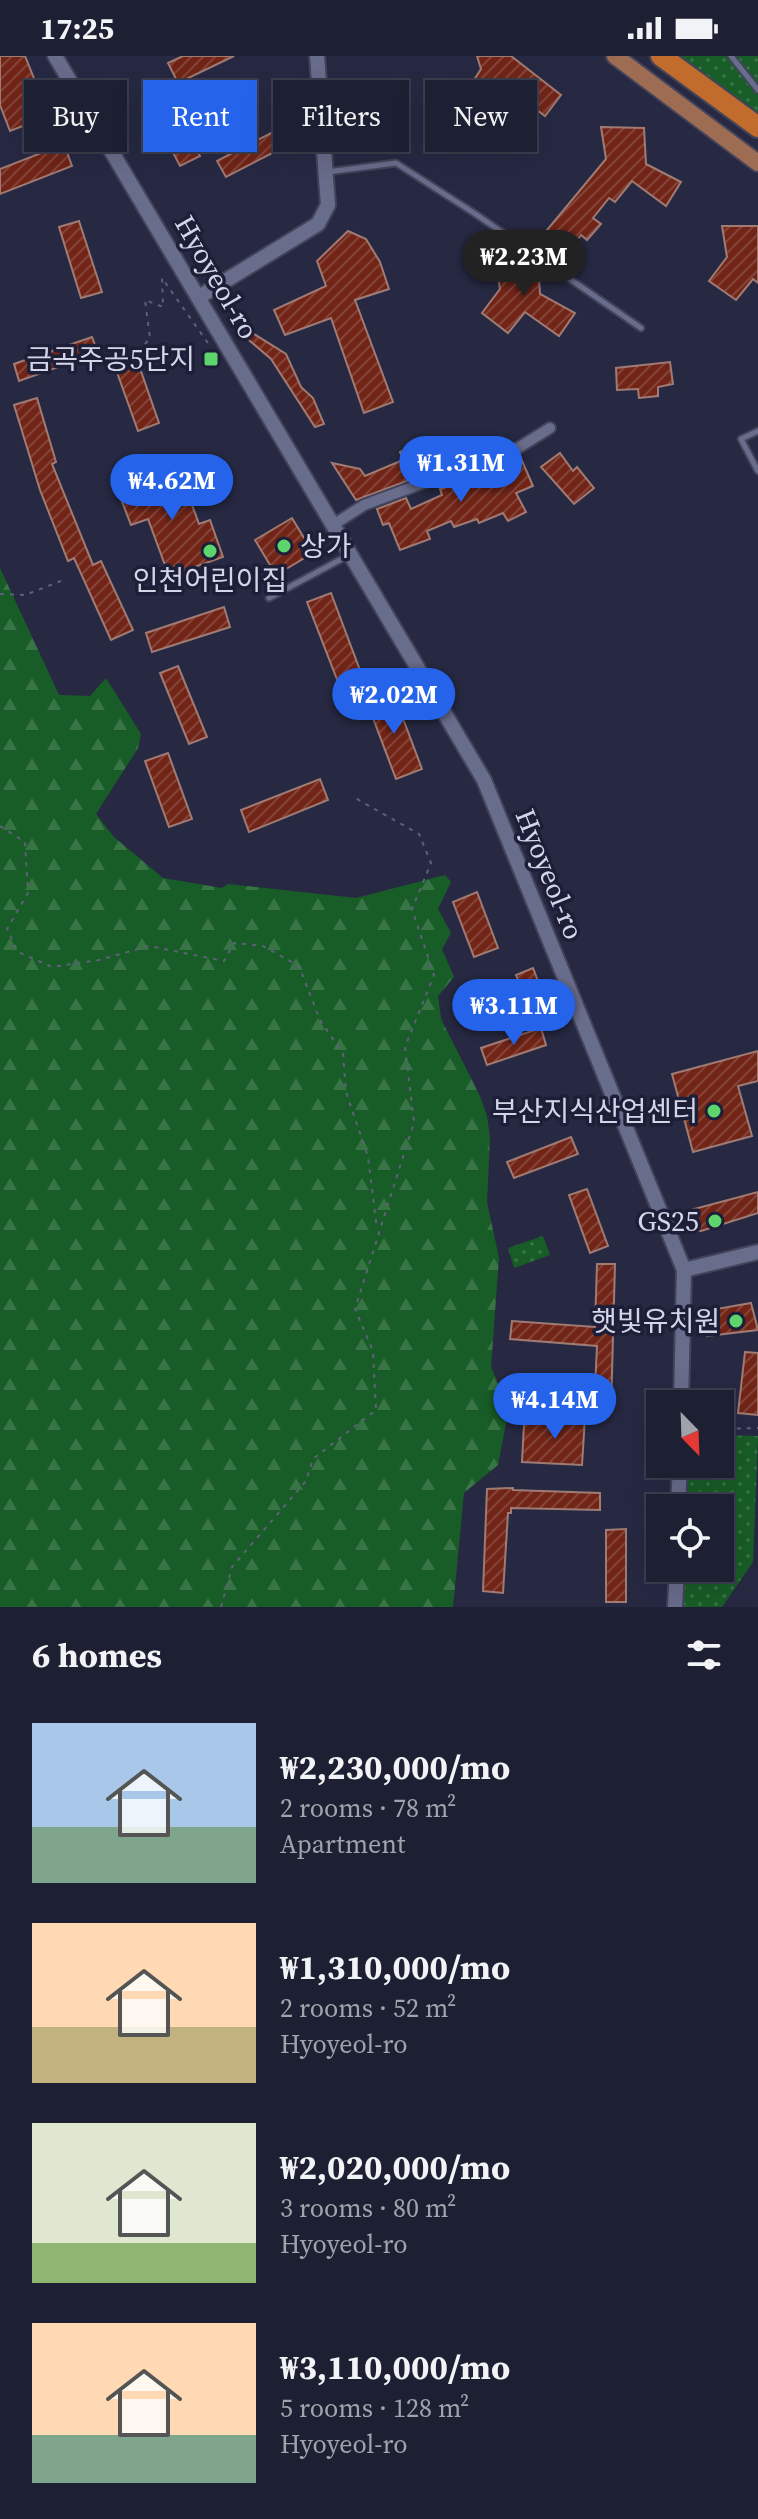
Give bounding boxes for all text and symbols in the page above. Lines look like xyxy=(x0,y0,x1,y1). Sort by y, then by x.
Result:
text: 17:25 xyxy=(40,8,114,49)
chip: Buy xyxy=(24,80,127,152)
chip: Rent xyxy=(143,80,257,152)
chip: Filters xyxy=(273,80,409,152)
chip: New xyxy=(425,80,537,152)
street label: Hyoyeol-ro xyxy=(166,208,268,346)
pin: ₩2.23M xyxy=(459,230,589,298)
text: ₩2.23M xyxy=(480,238,568,274)
place label: 금곡주공5단지 xyxy=(26,340,195,378)
marker: 금곡주공5단지 xyxy=(202,350,220,368)
pin: ₩1.31M xyxy=(396,436,526,504)
text: ₩1.31M xyxy=(417,444,505,480)
pin: ₩4.62M xyxy=(107,454,237,522)
text: ₩4.62M xyxy=(128,462,216,498)
place label: 상가 xyxy=(300,527,352,565)
marker: 상가 xyxy=(275,537,293,555)
marker: 인천어린이집 xyxy=(201,542,219,560)
place label: 인천어린이집 xyxy=(133,561,287,599)
pin: ₩2.02M xyxy=(329,668,459,736)
text: ₩2.02M xyxy=(350,676,438,712)
street label: Hyoyeol-ro xyxy=(507,803,593,945)
pin: ₩3.11M xyxy=(449,979,579,1047)
text: ₩3.11M xyxy=(470,987,558,1023)
place label: 부산지식산업센터 xyxy=(492,1092,698,1130)
marker: 부산지식산업센터 xyxy=(705,1102,723,1120)
place label: GS25 xyxy=(638,1202,699,1240)
marker: GS25 xyxy=(706,1212,724,1230)
place label: 햇빛유치원 xyxy=(591,1302,720,1340)
marker: 햇빛유치원 xyxy=(727,1312,745,1330)
pin: ₩4.14M xyxy=(490,1373,620,1441)
text: ₩4.14M xyxy=(511,1381,599,1417)
north arrow xyxy=(646,1390,734,1478)
map controls xyxy=(646,1390,734,1582)
button: locate xyxy=(646,1494,734,1582)
text: 6 homes xyxy=(32,1632,162,1678)
icon: filters xyxy=(682,1633,726,1677)
text: ₩2,230,000/mo xyxy=(280,1744,510,1790)
icon: home xyxy=(96,1755,192,1851)
text: 2 rooms · 78 m² xyxy=(280,1790,456,1826)
text: Apartment xyxy=(280,1826,405,1862)
text: ₩1,310,000/mo xyxy=(280,1944,510,1990)
icon: home xyxy=(96,1955,192,2051)
text: 2 rooms · 52 m² xyxy=(280,1990,456,2026)
text: Hyoyeol-ro xyxy=(280,2026,407,2062)
text: ₩2,020,000/mo xyxy=(280,2144,510,2190)
icon: home xyxy=(96,2155,192,2251)
text: 3 rooms · 80 m² xyxy=(280,2190,456,2226)
text: Hyoyeol-ro xyxy=(280,2226,407,2262)
text: ₩3,110,000/mo xyxy=(280,2344,510,2390)
icon: home xyxy=(96,2355,192,2451)
text: 5 rooms · 128 m² xyxy=(280,2390,469,2426)
text: Hyoyeol-ro xyxy=(280,2426,407,2462)

